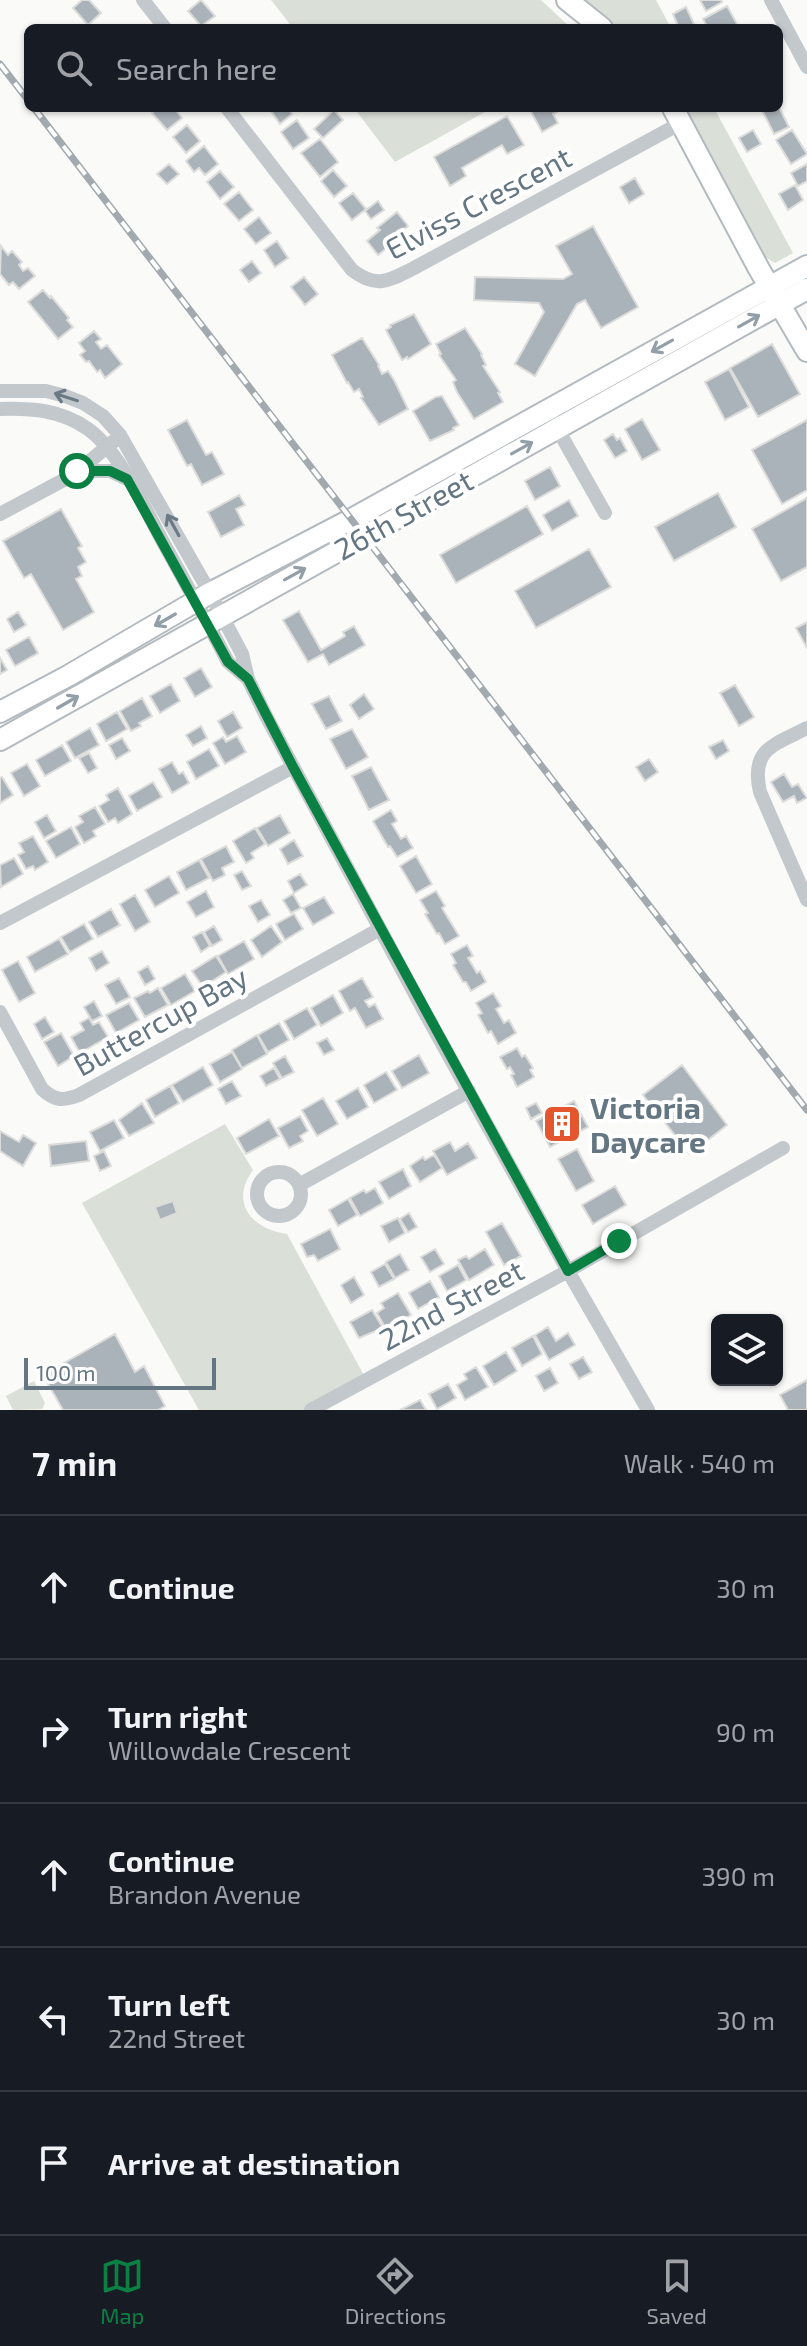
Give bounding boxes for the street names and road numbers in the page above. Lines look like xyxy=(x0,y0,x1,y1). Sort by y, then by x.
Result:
street label: Elviss Crescent xyxy=(379,138,577,266)
street label: 26th Street xyxy=(327,461,479,567)
street label: Buttercup Bay xyxy=(67,957,253,1083)
street label: 22nd Street xyxy=(373,1251,529,1357)

